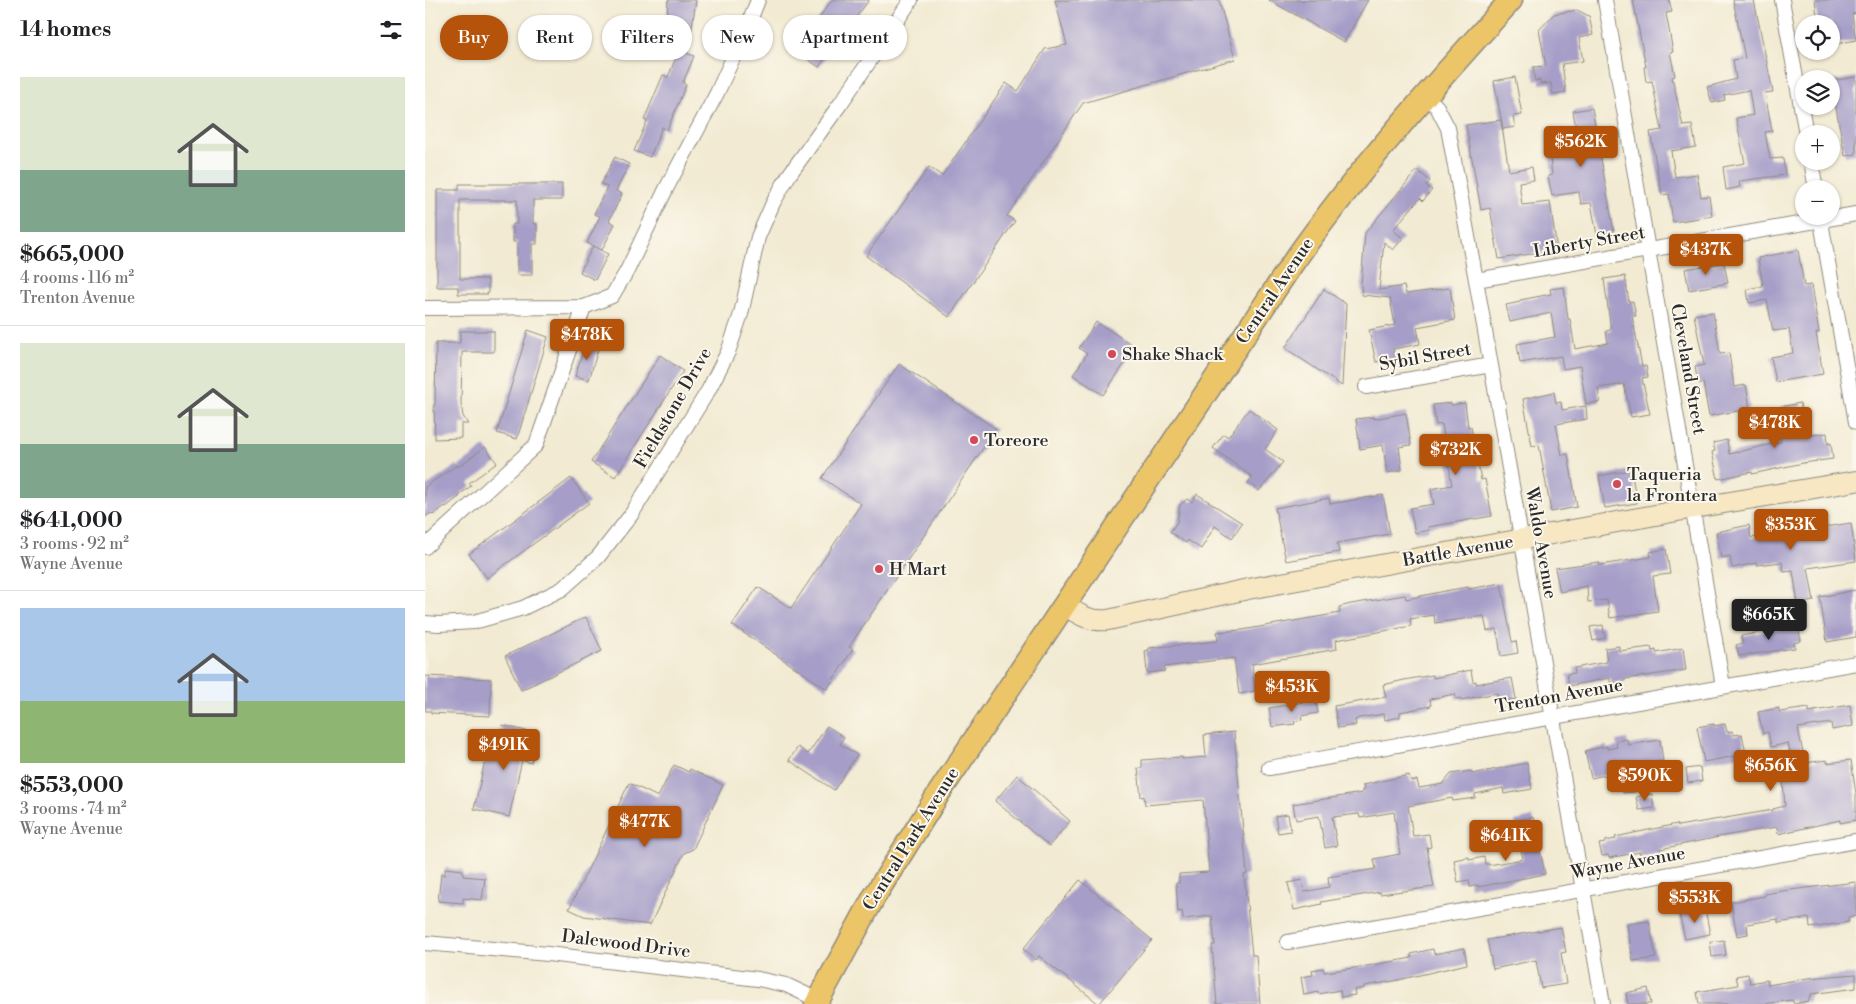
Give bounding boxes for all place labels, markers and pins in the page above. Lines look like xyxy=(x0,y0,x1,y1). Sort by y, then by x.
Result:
pin: $562K xyxy=(1546,126,1616,168)
pin: $437K xyxy=(1671,234,1741,276)
pin: $478K xyxy=(552,318,622,361)
place label: Shake Shack xyxy=(1122,343,1224,366)
marker: Shake Shack xyxy=(1106,348,1118,360)
pin: $478K xyxy=(1740,406,1810,449)
place label: Toreore xyxy=(984,429,1049,452)
marker: Toreore xyxy=(968,434,980,446)
pin: $732K xyxy=(1421,434,1491,476)
place label: Taqueria la Frontera xyxy=(1627,463,1718,507)
marker: Taqueria la Frontera xyxy=(1611,478,1623,490)
pin: $353K xyxy=(1756,508,1826,551)
place label: H Mart xyxy=(889,558,947,581)
marker: H Mart xyxy=(873,563,885,575)
pin: $665K xyxy=(1734,598,1804,641)
pin: $453K xyxy=(1257,670,1327,713)
pin: $491K xyxy=(469,728,539,771)
pin: $656K xyxy=(1736,750,1806,792)
pin: $590K xyxy=(1610,760,1680,802)
pin: $477K xyxy=(610,806,680,848)
pin: $641K xyxy=(1471,820,1541,862)
pin: $553K xyxy=(1660,882,1730,924)

